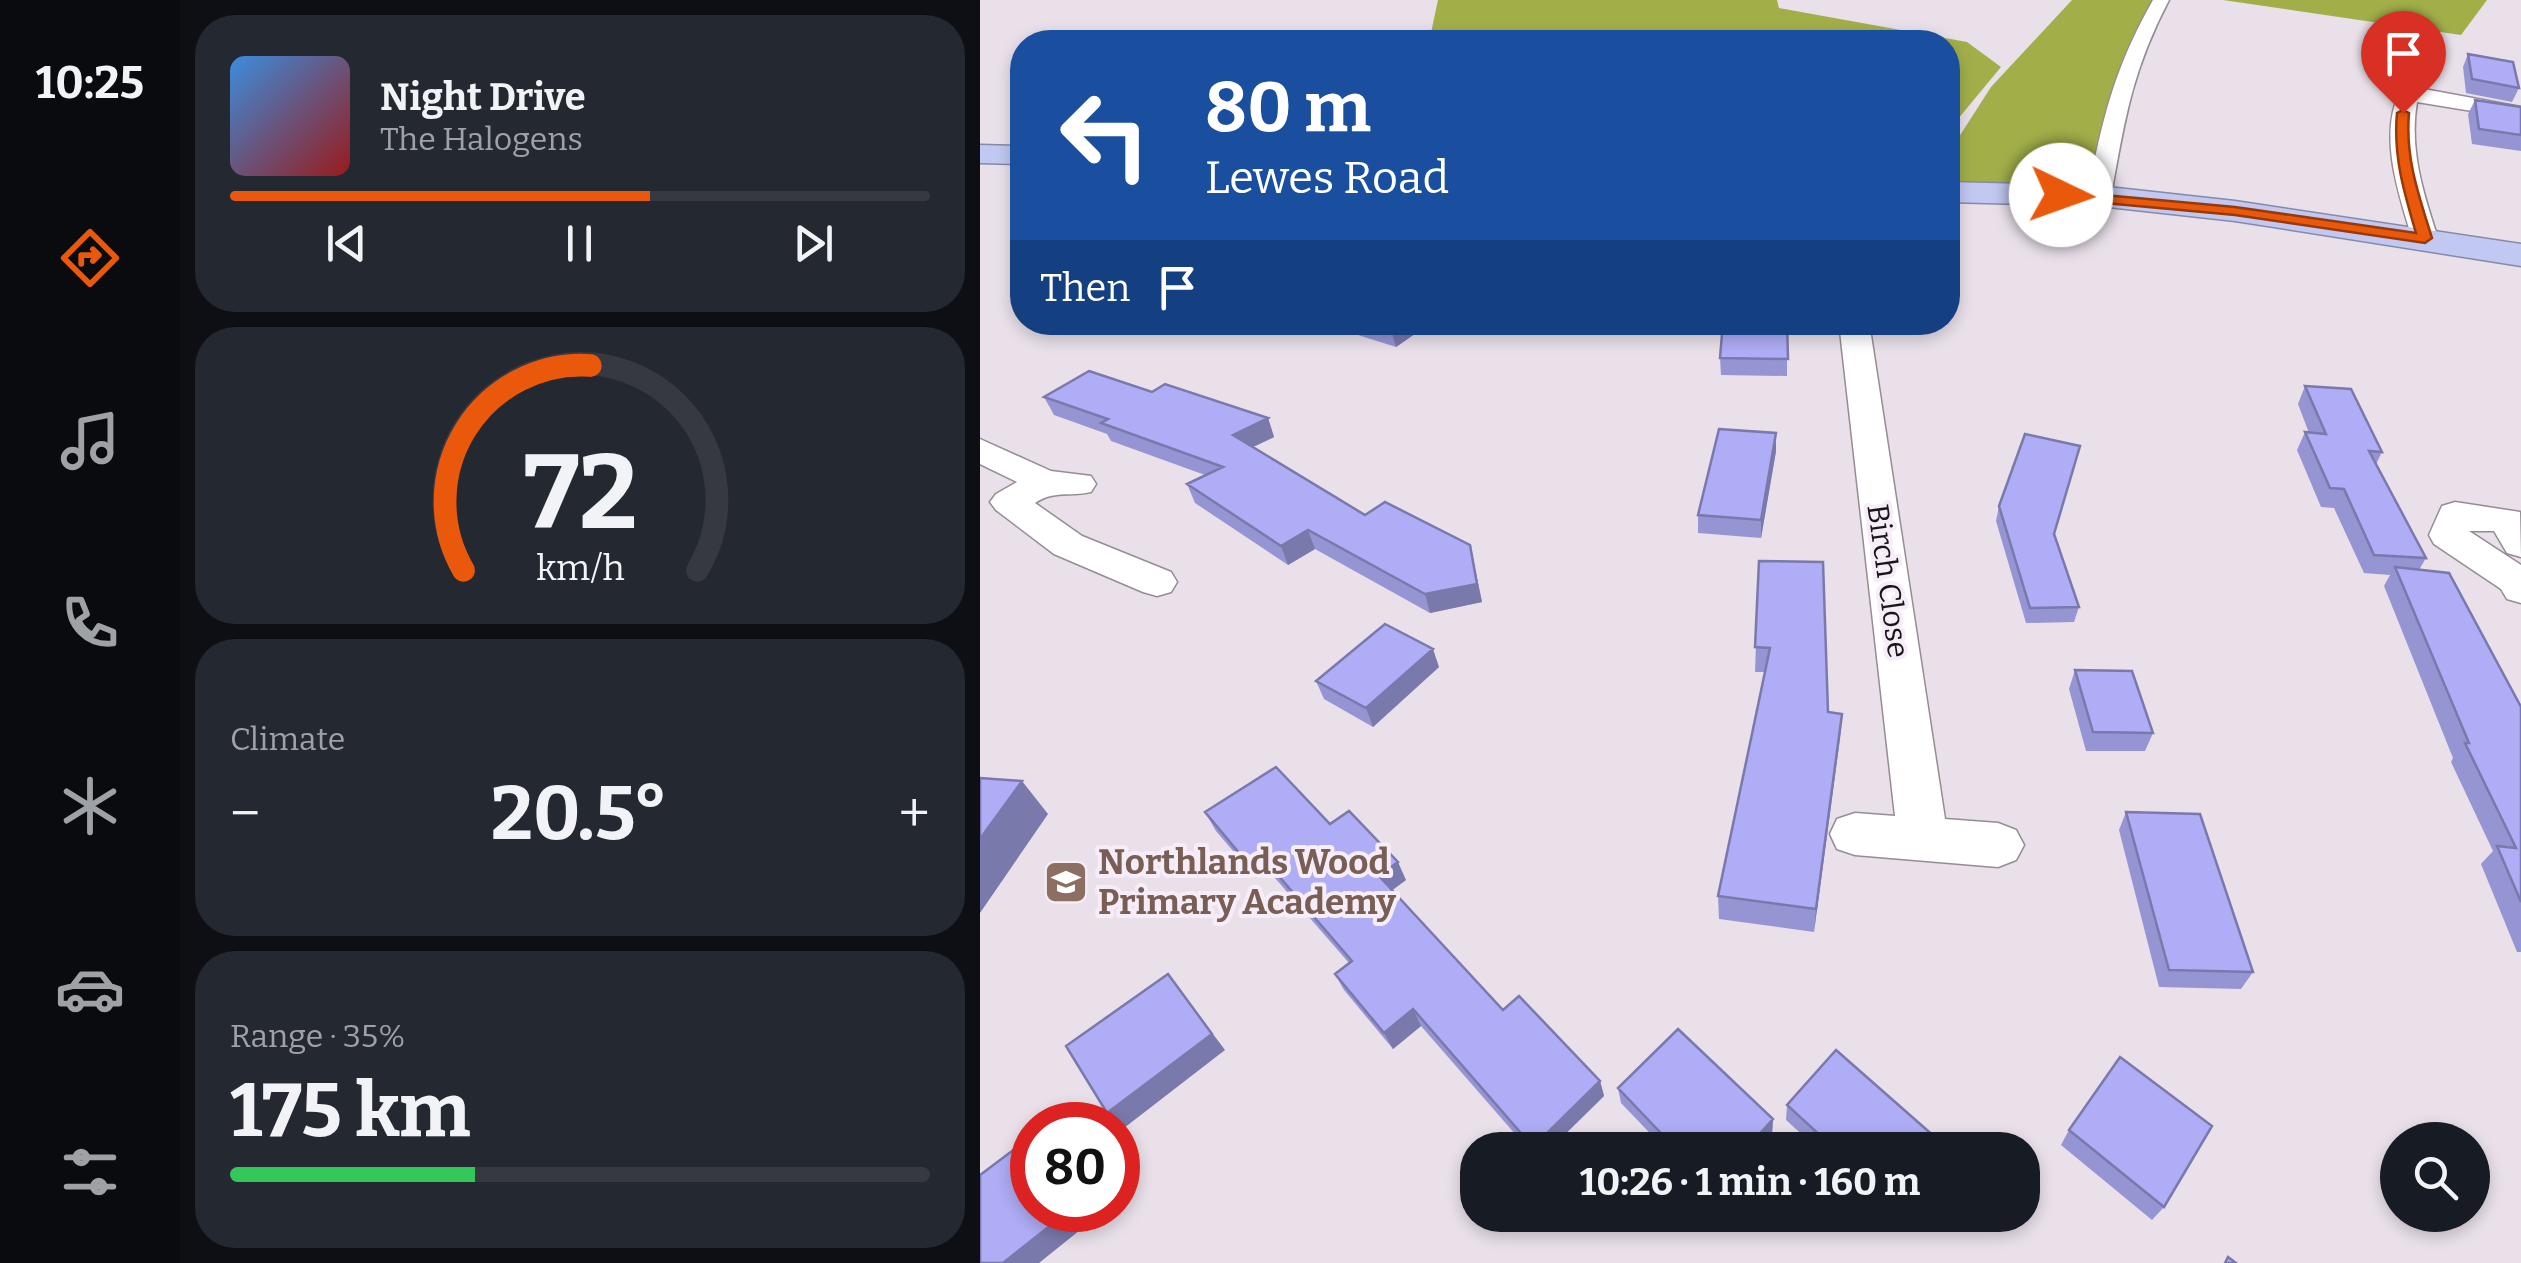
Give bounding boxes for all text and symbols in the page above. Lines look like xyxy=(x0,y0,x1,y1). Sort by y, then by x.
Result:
pin xyxy=(2361,11,2446,114)
icon: arrive xyxy=(2376,26,2431,81)
text: 10:25 xyxy=(36,56,144,110)
text: 80 m xyxy=(1205,66,1371,150)
icon: left xyxy=(1040,70,1170,200)
text: Night Drive xyxy=(380,74,586,120)
text: The Halogens xyxy=(380,120,583,158)
position arrow xyxy=(2009,143,2113,247)
text: Lewes Road xyxy=(1205,151,1449,205)
icon: previous xyxy=(319,216,374,271)
icon: pause xyxy=(552,216,607,271)
icon: next xyxy=(786,216,841,271)
icon: directions xyxy=(55,223,125,293)
icon: arrive xyxy=(1150,260,1205,315)
text: Then xyxy=(1040,265,1130,311)
icon: music xyxy=(55,406,125,476)
text: 72 xyxy=(523,431,637,556)
street label: Birch Close xyxy=(1859,502,1917,660)
text: km/h xyxy=(536,547,624,589)
icon: phone xyxy=(55,588,125,658)
text: Climate xyxy=(230,720,345,758)
text: 20.5° xyxy=(491,769,668,859)
icon: climate xyxy=(55,771,125,841)
text: − xyxy=(230,781,260,847)
text: + xyxy=(899,781,930,847)
place label: Northlands Wood Primary Academy xyxy=(1098,841,1397,923)
school or university icon: Northlands Wood Primary Academy xyxy=(1043,859,1089,905)
icon: car xyxy=(55,954,125,1024)
text: Range · 35% xyxy=(230,1017,405,1055)
text: 175 km xyxy=(230,1066,471,1156)
speed limit sign: 80 xyxy=(1010,1102,1140,1232)
map controls xyxy=(2380,1122,2490,1232)
button: search xyxy=(2380,1122,2490,1232)
icon: filters xyxy=(55,1137,125,1207)
text: 10:26 · 1 min · 160 m xyxy=(1580,1159,1920,1205)

